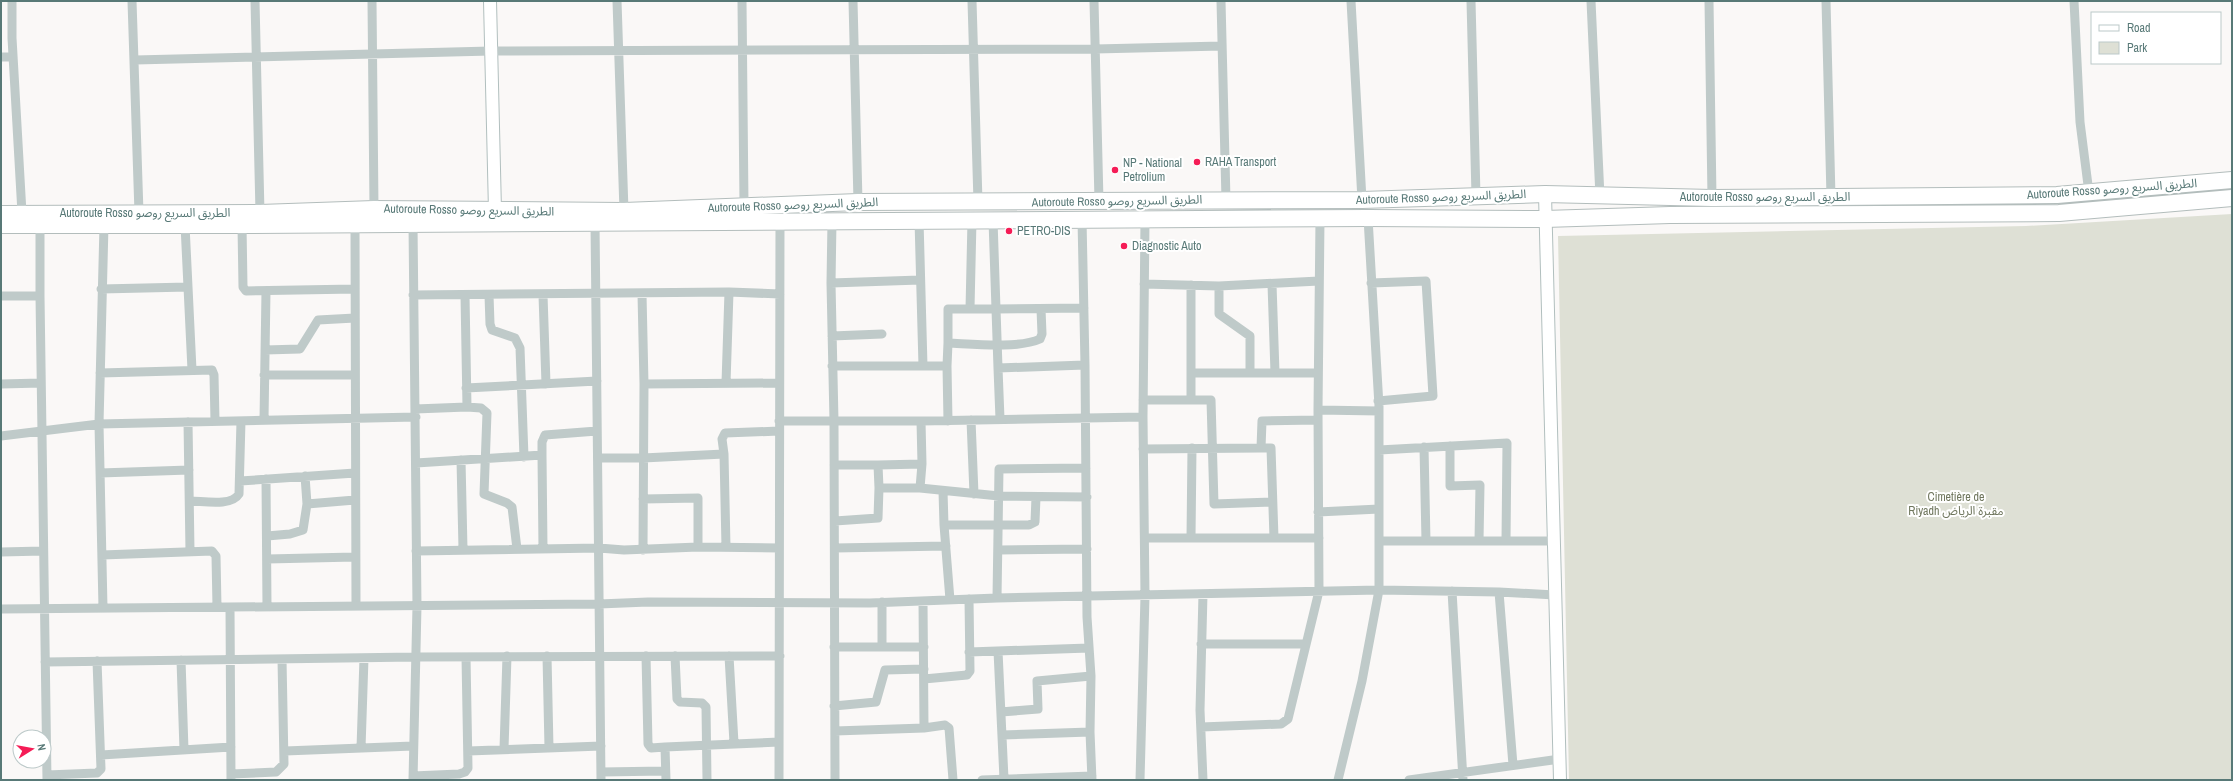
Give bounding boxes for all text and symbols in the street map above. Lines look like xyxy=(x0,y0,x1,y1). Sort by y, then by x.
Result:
legend xyxy=(2091,12,2221,64)
text: Road xyxy=(2127,20,2151,36)
text: Park xyxy=(2127,40,2147,56)
place label: RAHA Transport xyxy=(1205,154,1276,170)
place label: NP - National Petrolium xyxy=(1123,155,1182,185)
marker: RAHA Transport xyxy=(1192,157,1202,167)
marker: NP - National Petrolium xyxy=(1110,165,1120,175)
street label: Autoroute Rosso الطريق السريع روصو xyxy=(2025,175,2198,204)
street label: Autoroute Rosso الطريق السريع روصو xyxy=(1355,186,1527,209)
street label: Autoroute Rosso الطريق السريع روصو xyxy=(1679,189,1850,206)
street label: Autoroute Rosso الطريق السريع روصو xyxy=(1031,192,1203,212)
street label: Autoroute Rosso الطريق السريع روصو xyxy=(707,194,879,217)
street label: Autoroute Rosso الطريق السريع روصو xyxy=(383,200,555,220)
street label: Autoroute Rosso الطريق السريع روصو xyxy=(59,205,230,222)
place label: PETRO-DIS xyxy=(1017,223,1071,239)
marker: PETRO-DIS xyxy=(1004,226,1014,236)
place label: Diagnostic Auto xyxy=(1132,238,1201,254)
marker: Diagnostic Auto xyxy=(1119,241,1129,251)
park label: Cimetière de Riyadh مقبرة الرياض xyxy=(1908,489,2004,519)
north arrow xyxy=(12,729,52,769)
text: N xyxy=(34,743,49,752)

